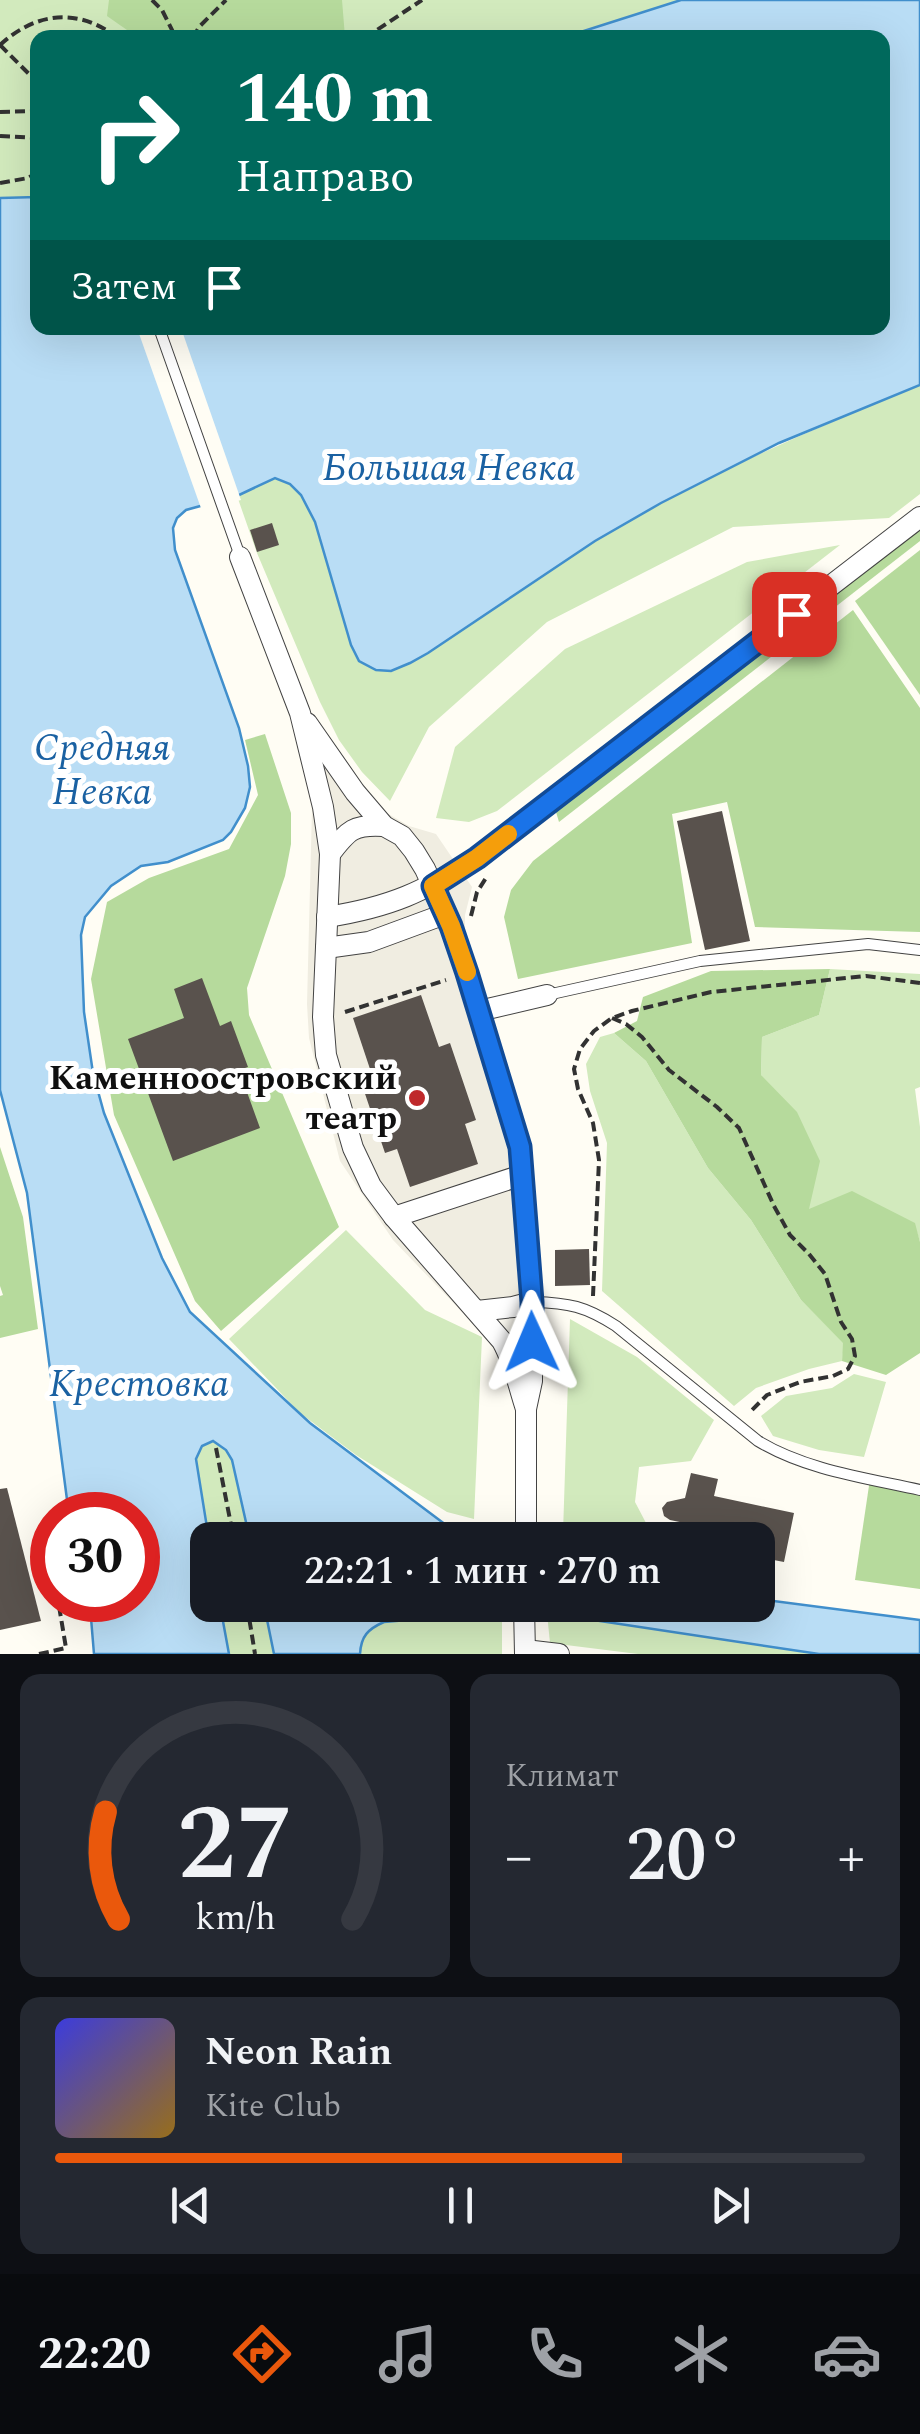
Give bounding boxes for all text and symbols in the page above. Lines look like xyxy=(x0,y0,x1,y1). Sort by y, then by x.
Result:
text: 140 m xyxy=(235,47,433,153)
icon: right xyxy=(70,70,200,200)
text: Направо xyxy=(235,143,414,212)
text: Затем xyxy=(70,259,177,317)
icon: arrive xyxy=(197,260,252,315)
water label: Большая Невка xyxy=(323,440,575,498)
pin xyxy=(752,572,837,657)
icon: arrive xyxy=(767,587,822,642)
water label: Средняя Невка xyxy=(34,720,170,822)
place label: Каменноостровский театр xyxy=(49,1052,397,1145)
marker: Каменноостровский театр xyxy=(406,1087,428,1109)
position arrow xyxy=(480,1290,584,1394)
water label: Крестовка xyxy=(49,1356,229,1414)
speed limit sign: 30 xyxy=(30,1492,160,1622)
text: 22:21 · 1 мин · 270 m xyxy=(304,1543,661,1601)
text: Климат xyxy=(505,1752,618,1801)
text: 27 xyxy=(177,1767,293,1925)
text: 20° xyxy=(626,1800,744,1914)
text: − xyxy=(505,1816,533,1899)
text: + xyxy=(837,1816,865,1899)
text: km/h xyxy=(195,1891,275,1946)
text: Neon Rain xyxy=(205,2024,392,2082)
text: Kite Club xyxy=(205,2082,341,2131)
icon: previous xyxy=(163,2178,218,2233)
icon: pause xyxy=(433,2178,488,2233)
icon: next xyxy=(703,2178,758,2233)
icon: directions xyxy=(227,2319,297,2389)
icon: music xyxy=(373,2319,443,2389)
icon: phone xyxy=(520,2319,590,2389)
icon: climate xyxy=(666,2319,736,2389)
icon: car xyxy=(812,2319,882,2389)
text: 22:20 xyxy=(38,2320,151,2389)

